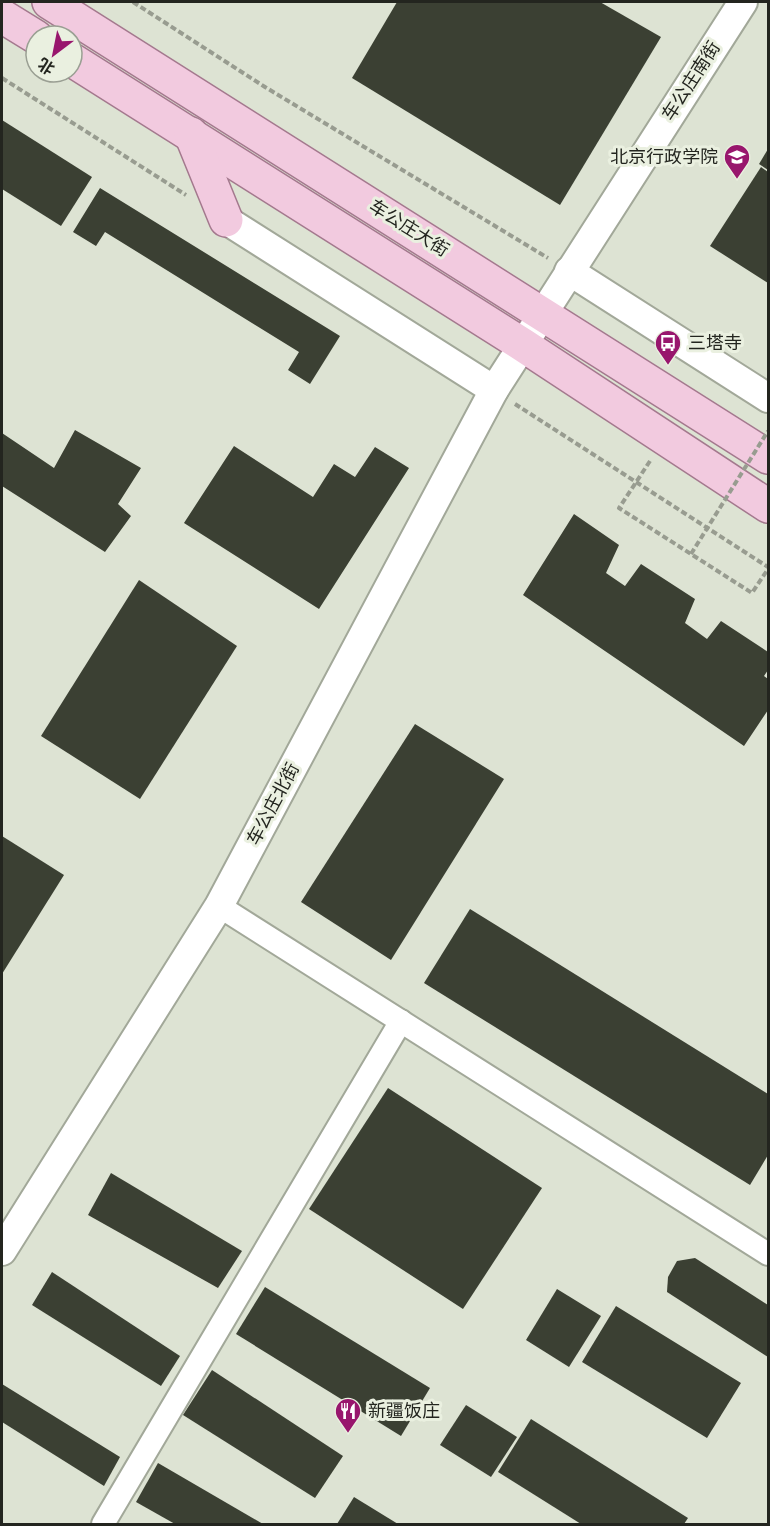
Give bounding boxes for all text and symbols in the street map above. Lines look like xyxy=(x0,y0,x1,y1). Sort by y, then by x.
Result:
north arrow xyxy=(24,24,84,84)
street label: 车公庄南街 xyxy=(656,37,726,125)
text: 北 xyxy=(34,53,59,79)
school or university icon: 北京行政学院 xyxy=(722,142,752,180)
place label: 北京行政学院 xyxy=(610,145,718,169)
street label: 车公庄大街 xyxy=(364,194,454,262)
bus stop icon: 三塔寺 xyxy=(653,328,683,366)
place label: 三塔寺 xyxy=(688,331,742,355)
street label: 车公庄北街 xyxy=(241,759,305,849)
restaurant icon: 新疆饭庄 xyxy=(333,1396,363,1434)
place label: 新疆饭庄 xyxy=(368,1399,440,1423)

